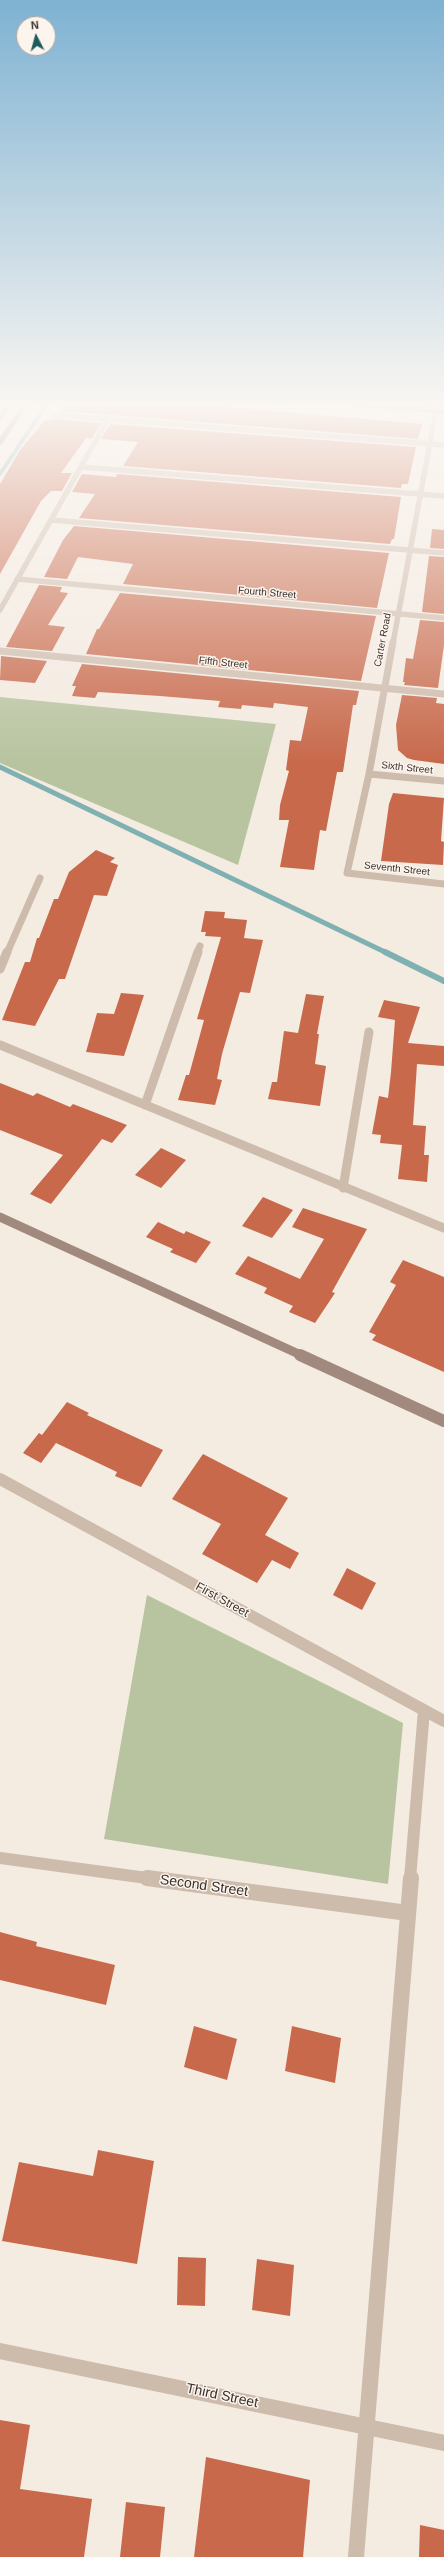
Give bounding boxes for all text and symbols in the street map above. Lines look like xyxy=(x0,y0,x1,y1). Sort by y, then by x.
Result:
north arrow xyxy=(16,16,56,56)
text: N xyxy=(30,19,39,31)
street label: Fourth Street xyxy=(237,584,297,602)
street label: Carter Road xyxy=(372,612,394,668)
street label: Fifth Street xyxy=(198,654,248,672)
street label: Sixth Street xyxy=(381,759,433,777)
street label: Seventh Street xyxy=(363,860,431,878)
street label: First Street xyxy=(193,1579,251,1621)
street label: Second Street xyxy=(159,1872,249,1900)
street label: Third Street xyxy=(184,2380,260,2412)

